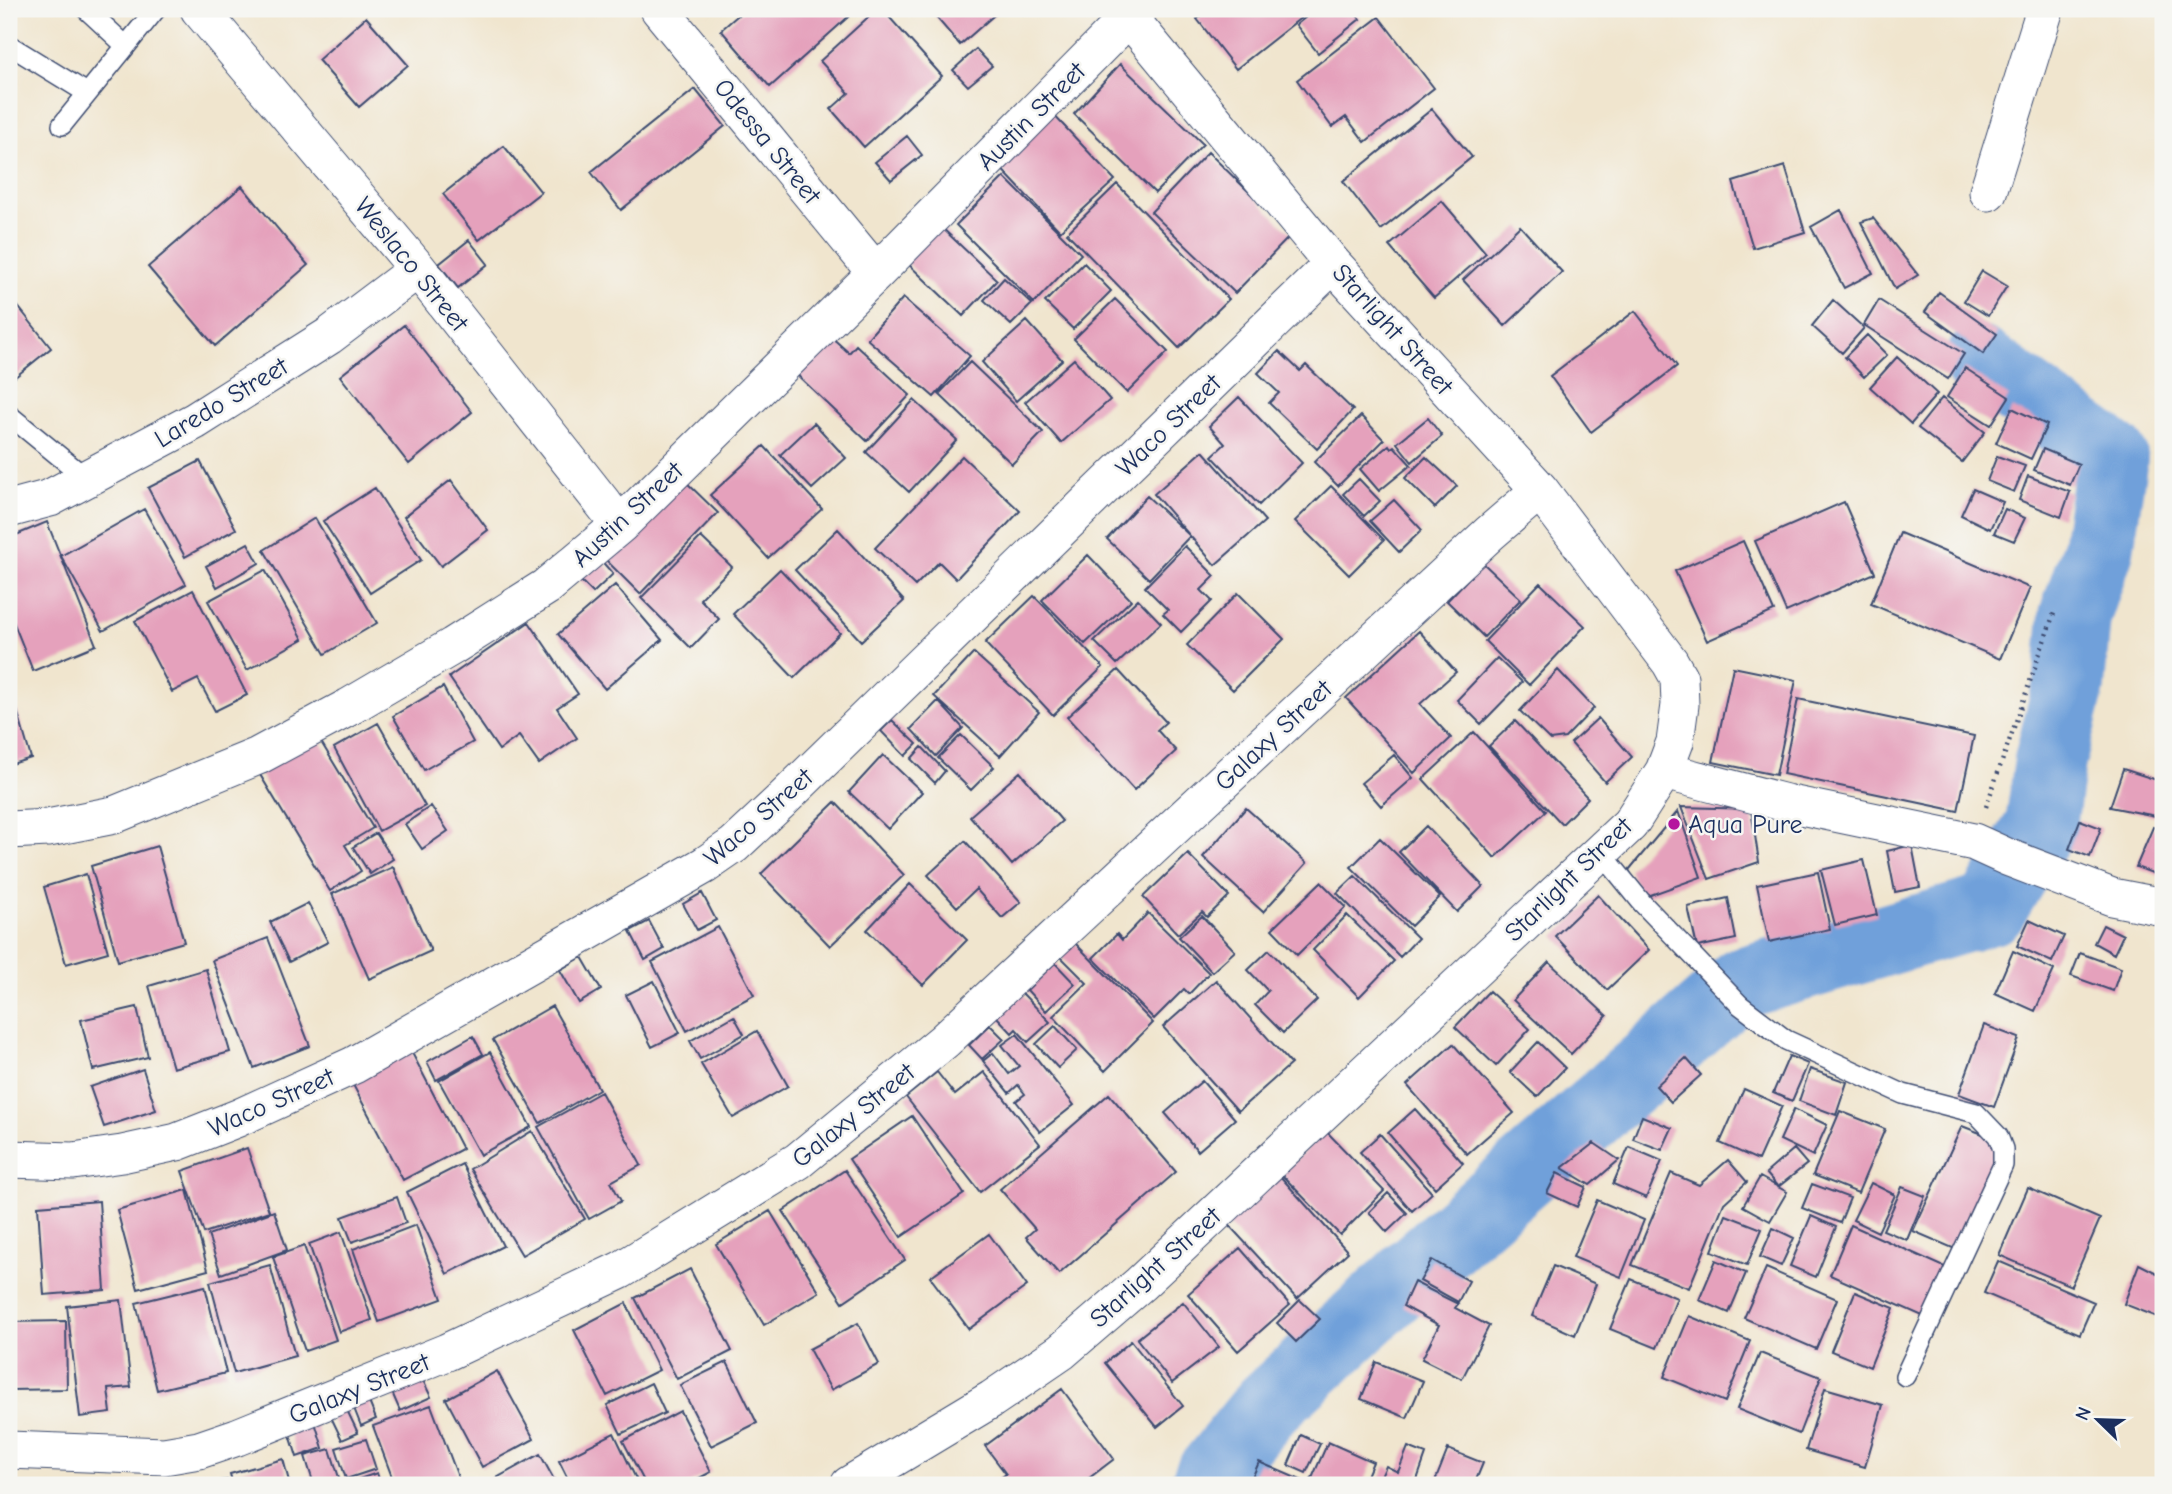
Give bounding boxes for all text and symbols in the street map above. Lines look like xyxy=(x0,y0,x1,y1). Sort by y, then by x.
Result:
street label: Austin Street xyxy=(971,55,1093,177)
street label: Odessa Street xyxy=(708,73,828,211)
street label: Weslaco Street xyxy=(348,192,475,339)
street label: Starlight Street xyxy=(1326,258,1460,402)
street label: Laredo Street xyxy=(149,351,295,454)
street label: Waco Street xyxy=(1110,367,1229,483)
street label: Austin Street xyxy=(566,455,691,574)
street label: Galaxy Street xyxy=(1209,673,1339,797)
street label: Waco Street xyxy=(698,761,820,873)
street label: Starlight Street xyxy=(1499,810,1640,948)
place label: Aqua Pure xyxy=(1688,810,1803,840)
marker: Aqua Pure xyxy=(1666,816,1682,832)
street label: Galaxy Street xyxy=(786,1056,922,1174)
street label: Waco Street xyxy=(204,1061,340,1144)
street label: Starlight Street xyxy=(1084,1200,1228,1334)
street label: Galaxy Street xyxy=(285,1347,435,1431)
north arrow xyxy=(2064,1386,2134,1456)
text: N xyxy=(2071,1404,2096,1424)

